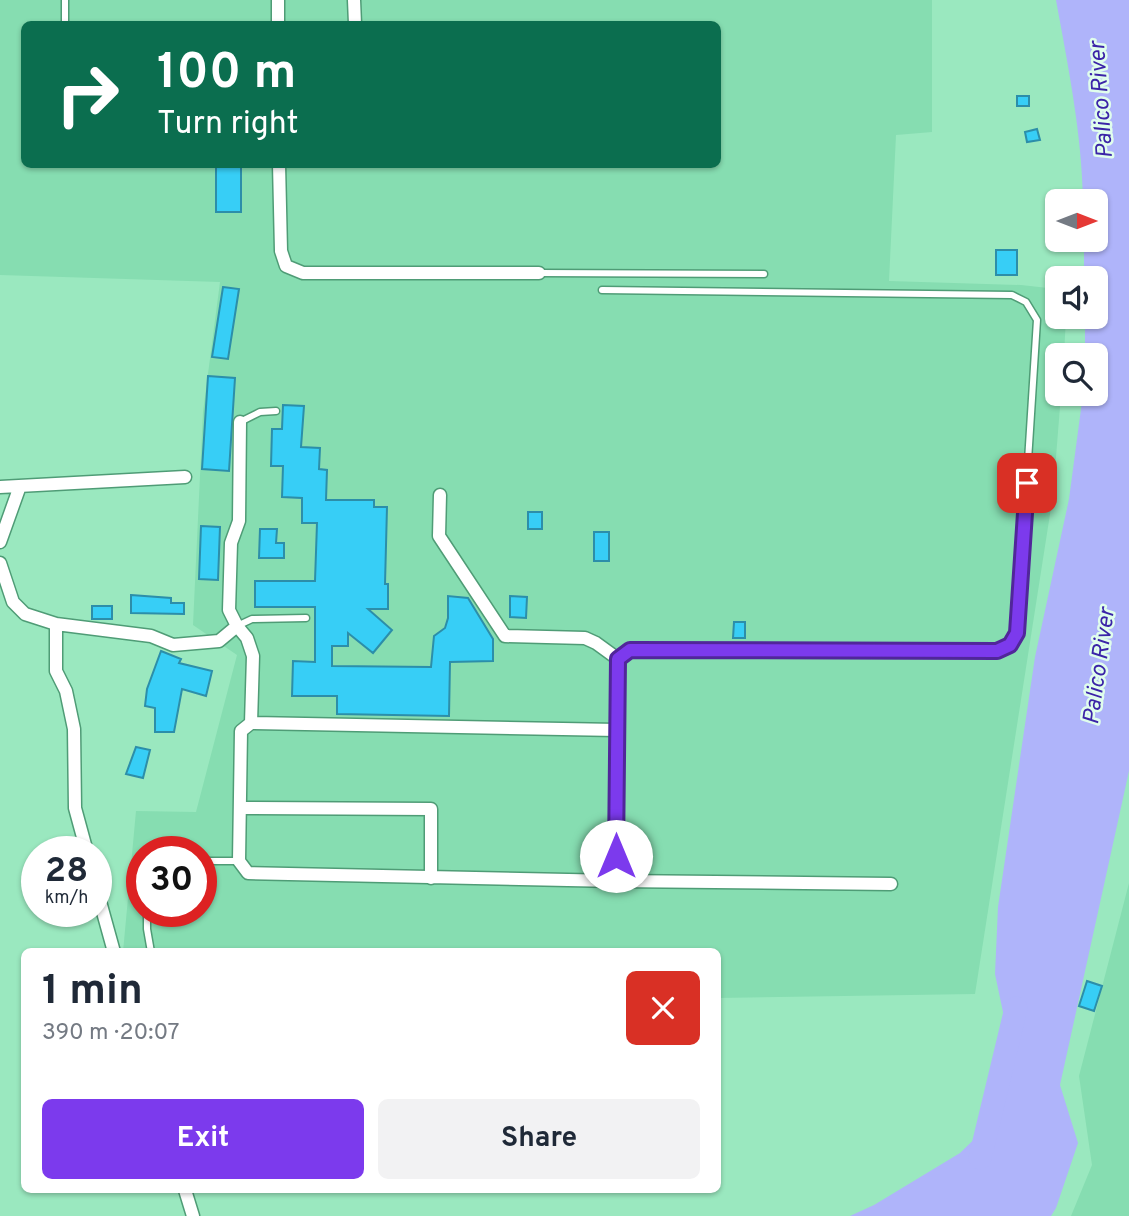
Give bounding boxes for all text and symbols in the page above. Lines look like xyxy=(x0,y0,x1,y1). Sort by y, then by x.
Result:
water label: Palico River xyxy=(1084,38,1121,159)
text: 100 m xyxy=(157,44,296,106)
icon: right xyxy=(42,49,133,140)
text: Turn right xyxy=(157,105,299,145)
north arrow xyxy=(1045,189,1108,252)
map controls xyxy=(1045,189,1108,406)
button: sound xyxy=(1045,266,1108,329)
button: search xyxy=(1045,343,1108,406)
pin xyxy=(997,453,1057,513)
icon: arrive xyxy=(1008,464,1046,502)
water label: Palico River xyxy=(1078,604,1123,726)
position arrow xyxy=(579,819,653,893)
speed limit sign: 30 xyxy=(126,836,217,927)
text: 28 xyxy=(45,850,88,894)
text: km/h xyxy=(45,887,88,910)
text: 1 min xyxy=(42,966,143,1019)
button: close xyxy=(626,971,700,1045)
text: 390 m · 20:07 xyxy=(42,1019,180,1048)
button: Exit xyxy=(42,1099,364,1179)
button: Share xyxy=(378,1099,700,1179)

